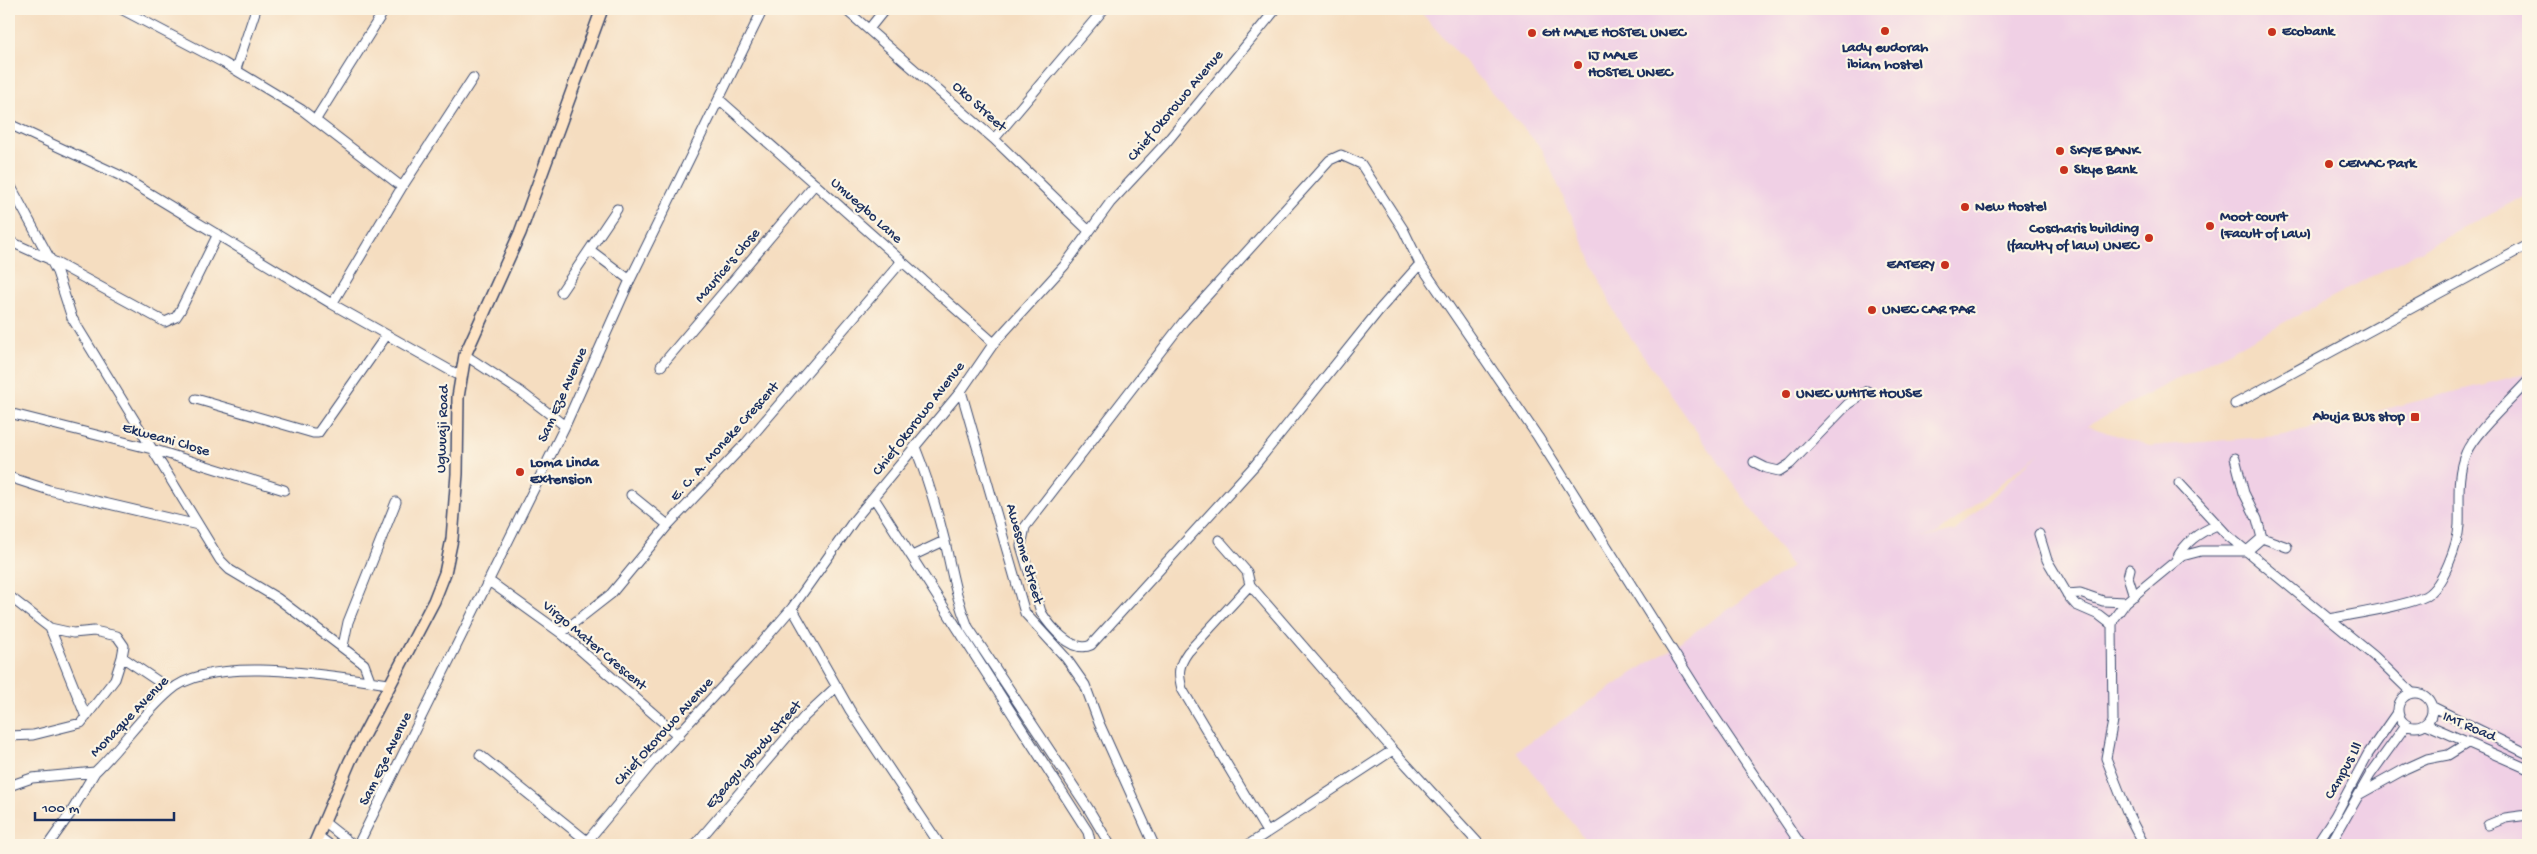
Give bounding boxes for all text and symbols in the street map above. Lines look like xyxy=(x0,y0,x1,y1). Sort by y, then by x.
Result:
place label: Ecobank xyxy=(2282,23,2337,41)
place label: GH MALE HOSTEL UNEC xyxy=(1542,24,1688,42)
marker: Lady eudorah ibiam hostel xyxy=(1879,25,1891,37)
marker: Ecobank xyxy=(2266,26,2278,38)
marker: GH MALE HOSTEL UNEC xyxy=(1526,27,1538,39)
place label: Lady eudorah ibiam hostel xyxy=(1842,39,1928,74)
street label: Chief Okorowo Avenue xyxy=(1124,46,1228,165)
place label: IJ MALE HOSTEL UNEC xyxy=(1588,47,1675,82)
marker: IJ MALE HOSTEL UNEC xyxy=(1572,59,1584,71)
street label: Oko Street xyxy=(948,78,1011,137)
place label: SKYE BANK xyxy=(2070,142,2141,160)
marker: SKYE BANK xyxy=(2054,145,2066,157)
place label: CEMAC Park xyxy=(2338,155,2418,173)
marker: CEMAC Park xyxy=(2323,158,2335,170)
place label: Skye Bank xyxy=(2074,161,2138,179)
marker: Skye Bank xyxy=(2058,164,2070,176)
street label: Umuegbo Lane xyxy=(826,174,906,248)
place label: New Hostel xyxy=(1975,198,2047,216)
marker: New Hostel xyxy=(1959,201,1971,213)
place label: Moot court (Facult of Law) xyxy=(2220,208,2311,243)
place label: Coscharis building (faculty of law) UNEC xyxy=(2006,220,2141,255)
marker: Moot court (Facult of Law) xyxy=(2204,220,2216,232)
street label: Maurice's Close xyxy=(691,225,765,307)
marker: Coscharis building (faculty of law) UNEC xyxy=(2143,232,2155,244)
place label: EATERY xyxy=(1887,256,1935,274)
marker: EATERY xyxy=(1939,259,1951,271)
place label: UNEC CAR PAR xyxy=(1882,301,1976,319)
marker: UNEC CAR PAR xyxy=(1866,304,1878,316)
street label: Sam Eze Avenue xyxy=(534,345,592,445)
street label: Chief Okorowo Avenue xyxy=(869,358,969,480)
street label: E. C. A. Moneke Crescent xyxy=(666,377,785,506)
street label: Ugwuaji Road xyxy=(432,383,454,473)
place label: UNEC WHITE HOUSE xyxy=(1796,385,1923,403)
marker: UNEC WHITE HOUSE xyxy=(1780,388,1792,400)
place label: Abuja BUs stop xyxy=(2312,408,2406,426)
marker: Abuja BUs stop xyxy=(2409,411,2421,423)
street label: Ekweani Close xyxy=(120,419,212,461)
place label: Loma Linda Extension xyxy=(530,454,599,489)
marker: Loma Linda Extension xyxy=(514,466,526,478)
street label: Awesome Street xyxy=(1001,502,1047,608)
street label: Virgo Mater Crescent xyxy=(537,596,651,696)
street label: Monaque Avenue xyxy=(87,672,173,761)
street label: Chief Okorowo Avenue xyxy=(610,674,718,790)
street label: Ezeagu Igbudu Street xyxy=(702,696,807,813)
street label: IMT Road xyxy=(2440,708,2499,747)
street label: Sam Eze Avenue xyxy=(356,709,417,809)
street label: Campus Lll xyxy=(2321,739,2367,803)
scale bar xyxy=(35,789,174,821)
text: 100 m xyxy=(41,800,80,818)

